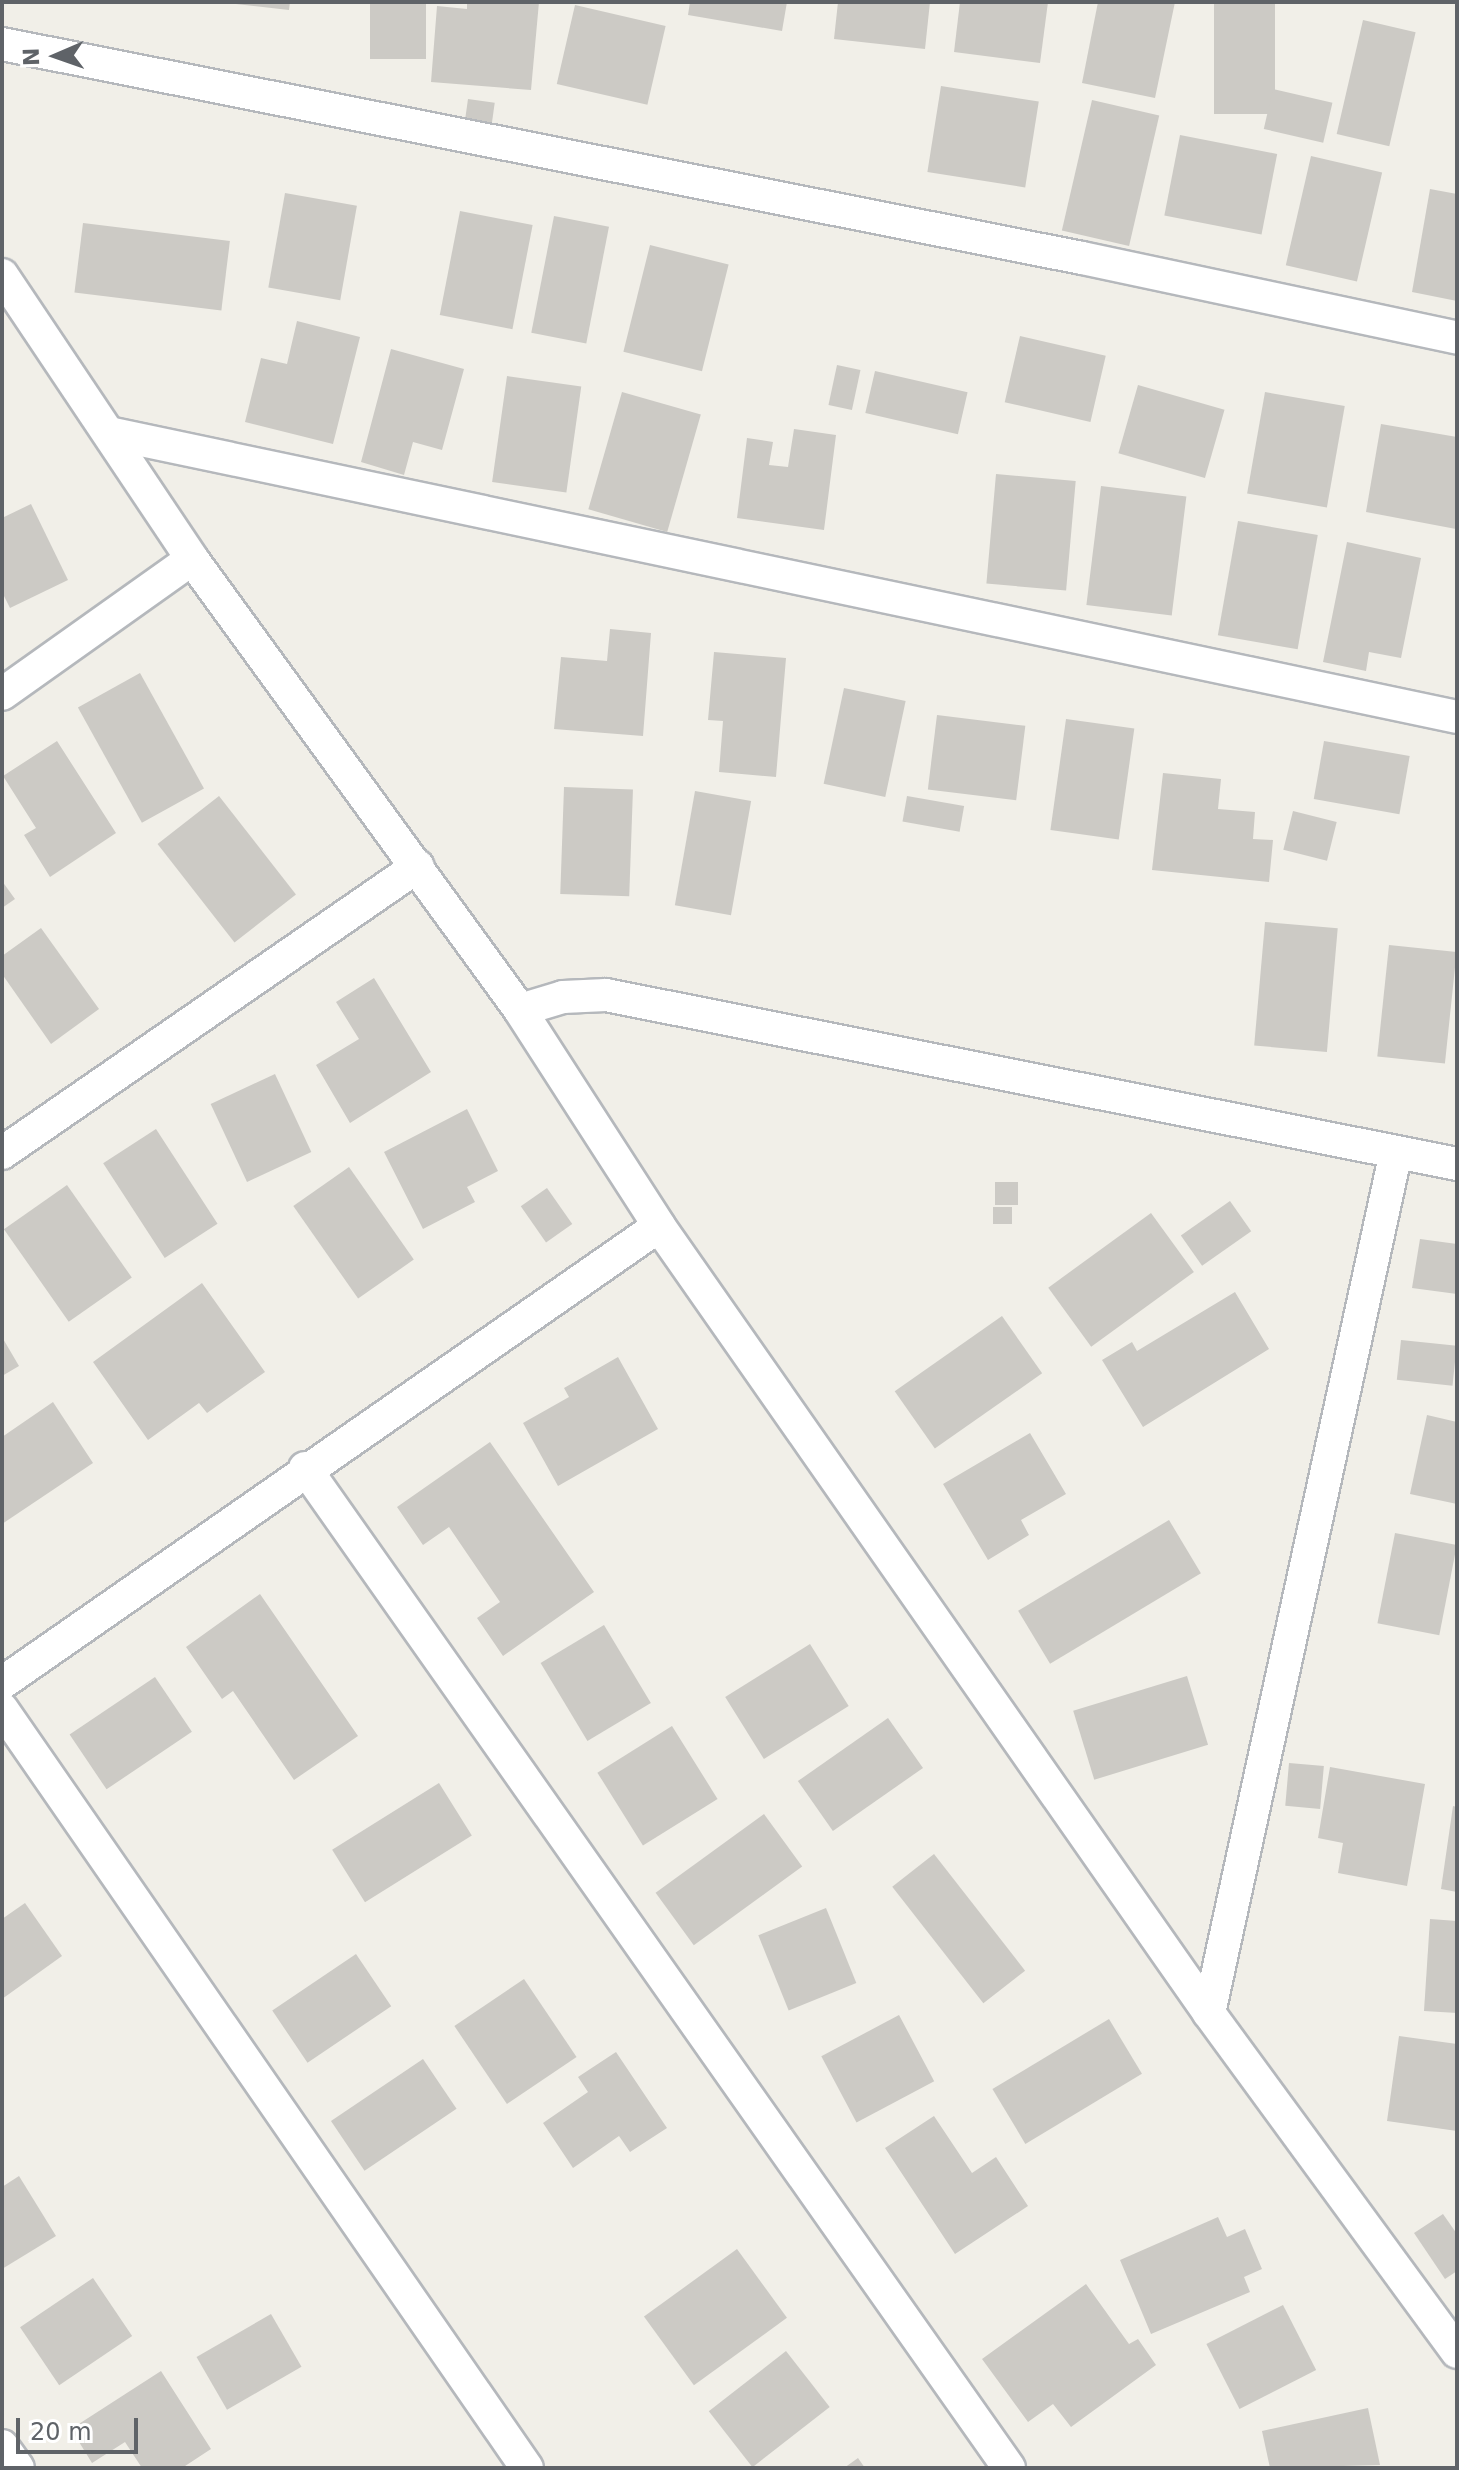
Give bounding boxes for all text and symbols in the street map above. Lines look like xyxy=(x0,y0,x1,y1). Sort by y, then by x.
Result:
north arrow xyxy=(16,16,96,96)
text: N xyxy=(19,47,44,67)
scale bar xyxy=(20,2402,142,2452)
text: 20 m xyxy=(30,2418,92,2446)

